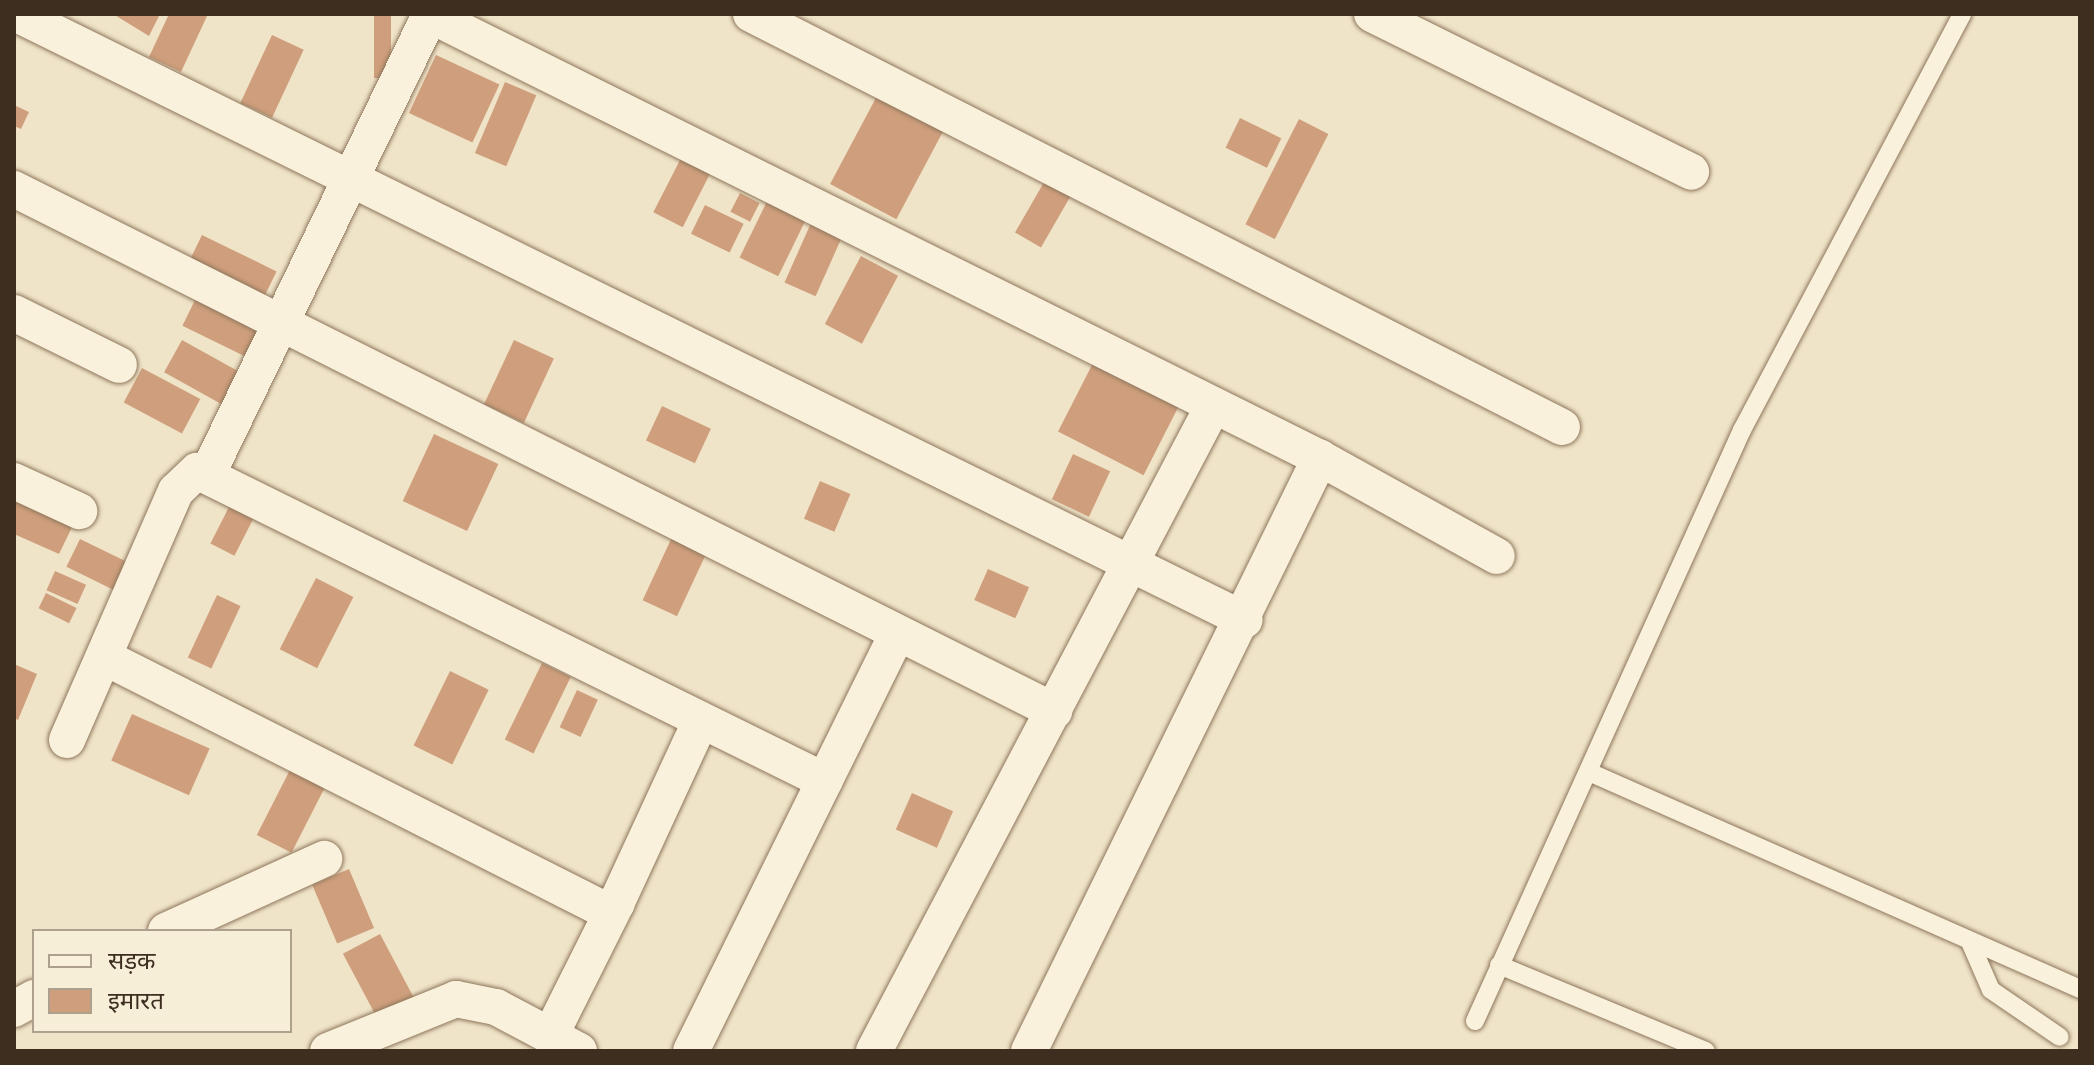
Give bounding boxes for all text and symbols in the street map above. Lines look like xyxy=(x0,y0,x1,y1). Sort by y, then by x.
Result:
legend xyxy=(32,929,292,1033)
text: सड़क xyxy=(108,944,156,977)
text: इमारत xyxy=(108,984,164,1017)

